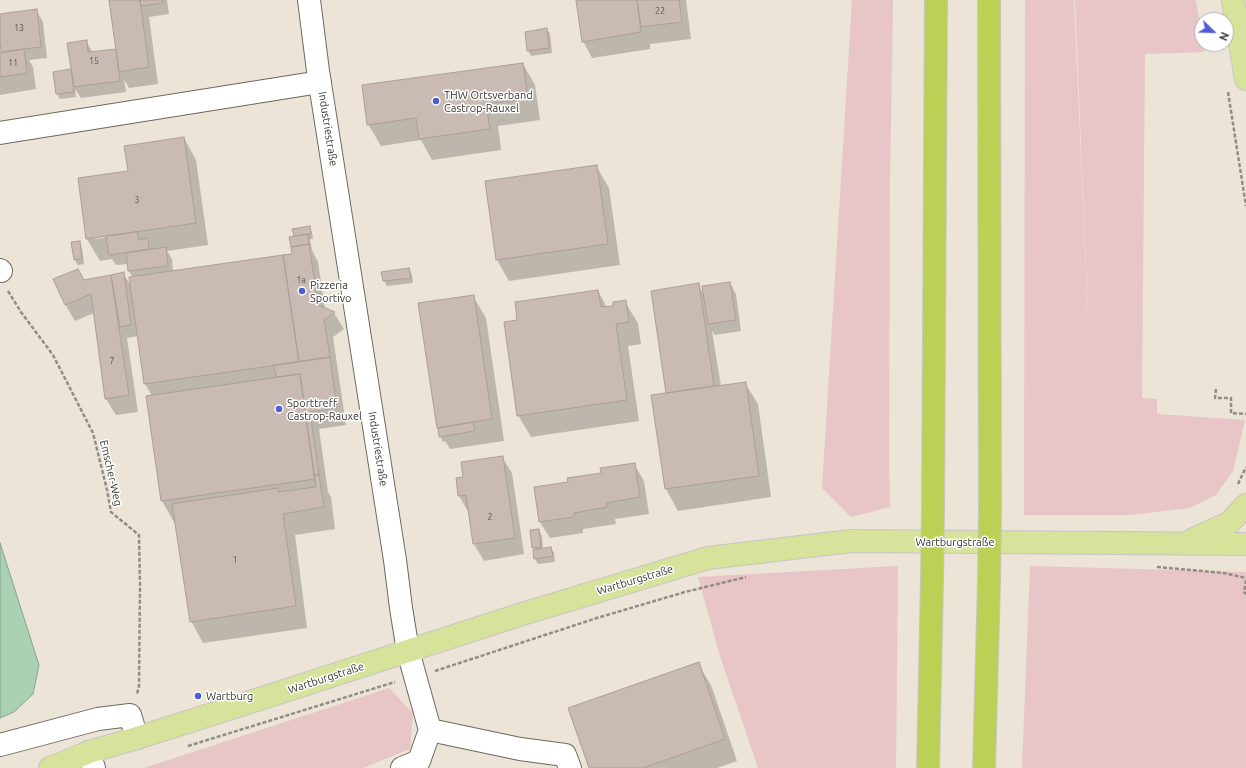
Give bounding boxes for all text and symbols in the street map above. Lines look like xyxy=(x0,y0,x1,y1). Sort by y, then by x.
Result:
house number: 22 xyxy=(655,6,665,16)
north arrow xyxy=(1194,12,1234,52)
house number: 13 xyxy=(14,23,24,33)
text: N xyxy=(1217,30,1231,42)
house number: 15 xyxy=(89,56,99,66)
house number: 11 xyxy=(8,58,18,68)
place label: THW Ortsverband Castrop-Rauxel xyxy=(444,88,533,114)
street label: Industriestraße xyxy=(316,91,340,167)
marker: THW Ortsverband Castrop-Rauxel xyxy=(431,96,441,106)
house number: 3 xyxy=(134,195,140,205)
house number: 1a xyxy=(296,275,306,285)
place label: Pizzeria Sportivo xyxy=(310,278,352,304)
marker: Pizzeria Sportivo xyxy=(297,286,307,296)
house number: 7 xyxy=(109,356,115,366)
place label: Sporttreff Castrop-Rauxel xyxy=(287,396,362,422)
marker: Sporttreff Castrop-Rauxel xyxy=(274,404,284,414)
street label: Industriestraße xyxy=(366,411,390,487)
street label: Emscher-Weg xyxy=(97,439,125,507)
house number: 2 xyxy=(487,512,493,522)
street label: Wartburgstraße xyxy=(916,535,994,549)
house number: 1 xyxy=(232,555,238,565)
street label: Wartburgstraße xyxy=(595,562,675,598)
street label: Wartburgstraße xyxy=(286,660,366,696)
place label: Wartburg xyxy=(206,689,253,703)
marker: Wartburg xyxy=(193,691,203,701)

